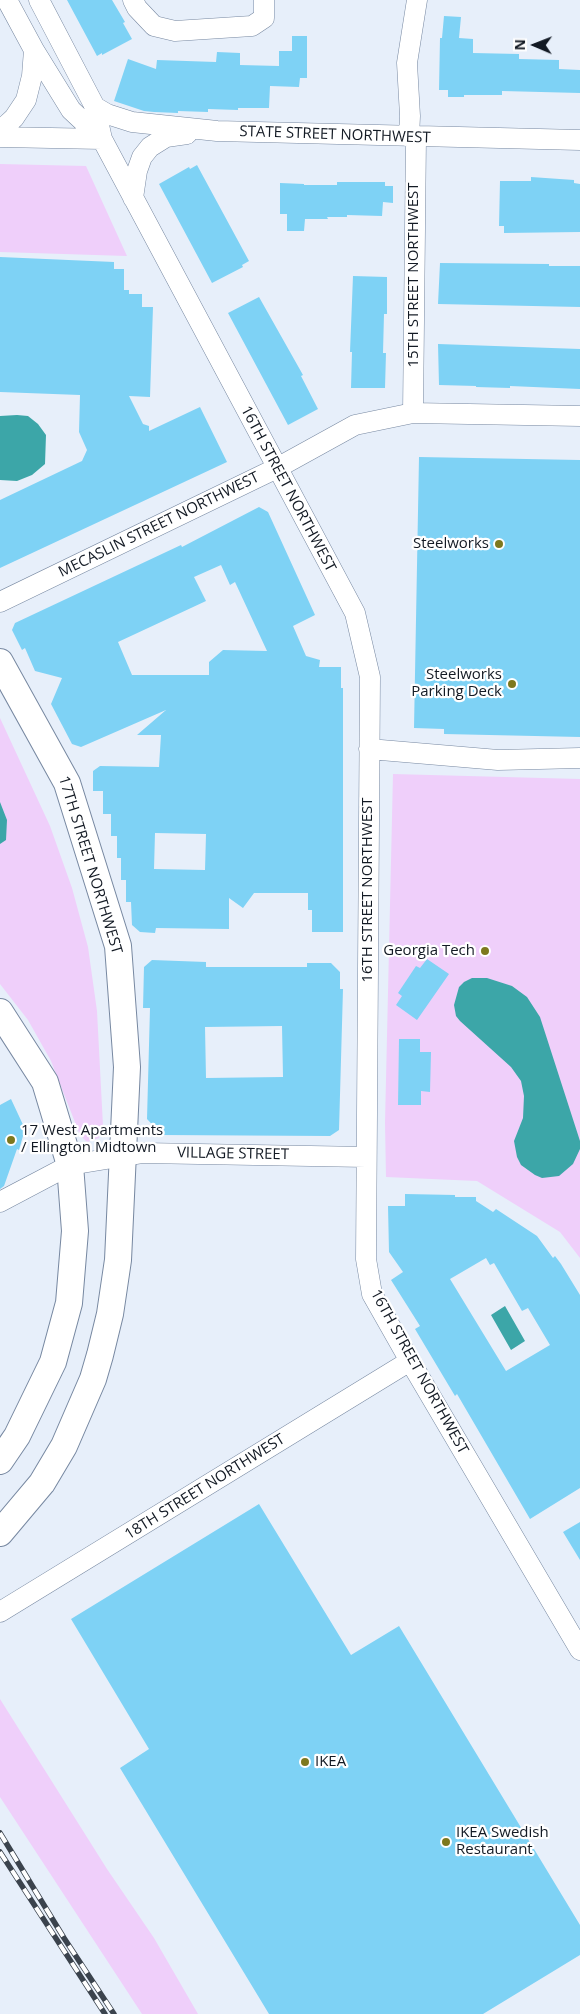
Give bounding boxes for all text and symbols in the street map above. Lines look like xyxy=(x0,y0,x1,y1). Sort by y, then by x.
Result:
north arrow xyxy=(510,20,560,70)
text: N xyxy=(510,39,529,51)
street label: STATE STREET NORTHWEST xyxy=(239,123,431,147)
street label: 15TH STREET NORTHWEST xyxy=(405,182,423,368)
street label: 16TH STREET NORTHWEST xyxy=(237,403,339,575)
street label: MECASLIN STREET NORTHWEST xyxy=(56,468,262,582)
place label: Steelworks xyxy=(413,535,489,553)
marker: Steelworks xyxy=(493,538,505,550)
place label: Steelworks Parking Deck xyxy=(411,666,502,701)
marker: Steelworks Parking Deck xyxy=(506,678,518,690)
street label: 17TH STREET NORTHWEST xyxy=(54,774,126,956)
street label: 16TH STREET NORTHWEST xyxy=(359,797,377,983)
place label: Georgia Tech xyxy=(383,942,475,960)
marker: Georgia Tech xyxy=(479,945,491,957)
place label: 17 West Apartments / Ellington Midtown xyxy=(21,1122,163,1157)
marker: 17 West Apartments / Ellington Midtown xyxy=(5,1134,17,1146)
street label: VILLAGE STREET xyxy=(177,1144,289,1164)
street label: 16TH STREET NORTHWEST xyxy=(366,1287,472,1457)
street label: 18TH STREET NORTHWEST xyxy=(122,1430,288,1544)
place label: IKEA xyxy=(315,1753,346,1771)
marker: IKEA xyxy=(299,1756,311,1768)
place label: IKEA Swedish Restaurant xyxy=(456,1824,549,1859)
marker: IKEA Swedish Restaurant xyxy=(440,1836,452,1848)

